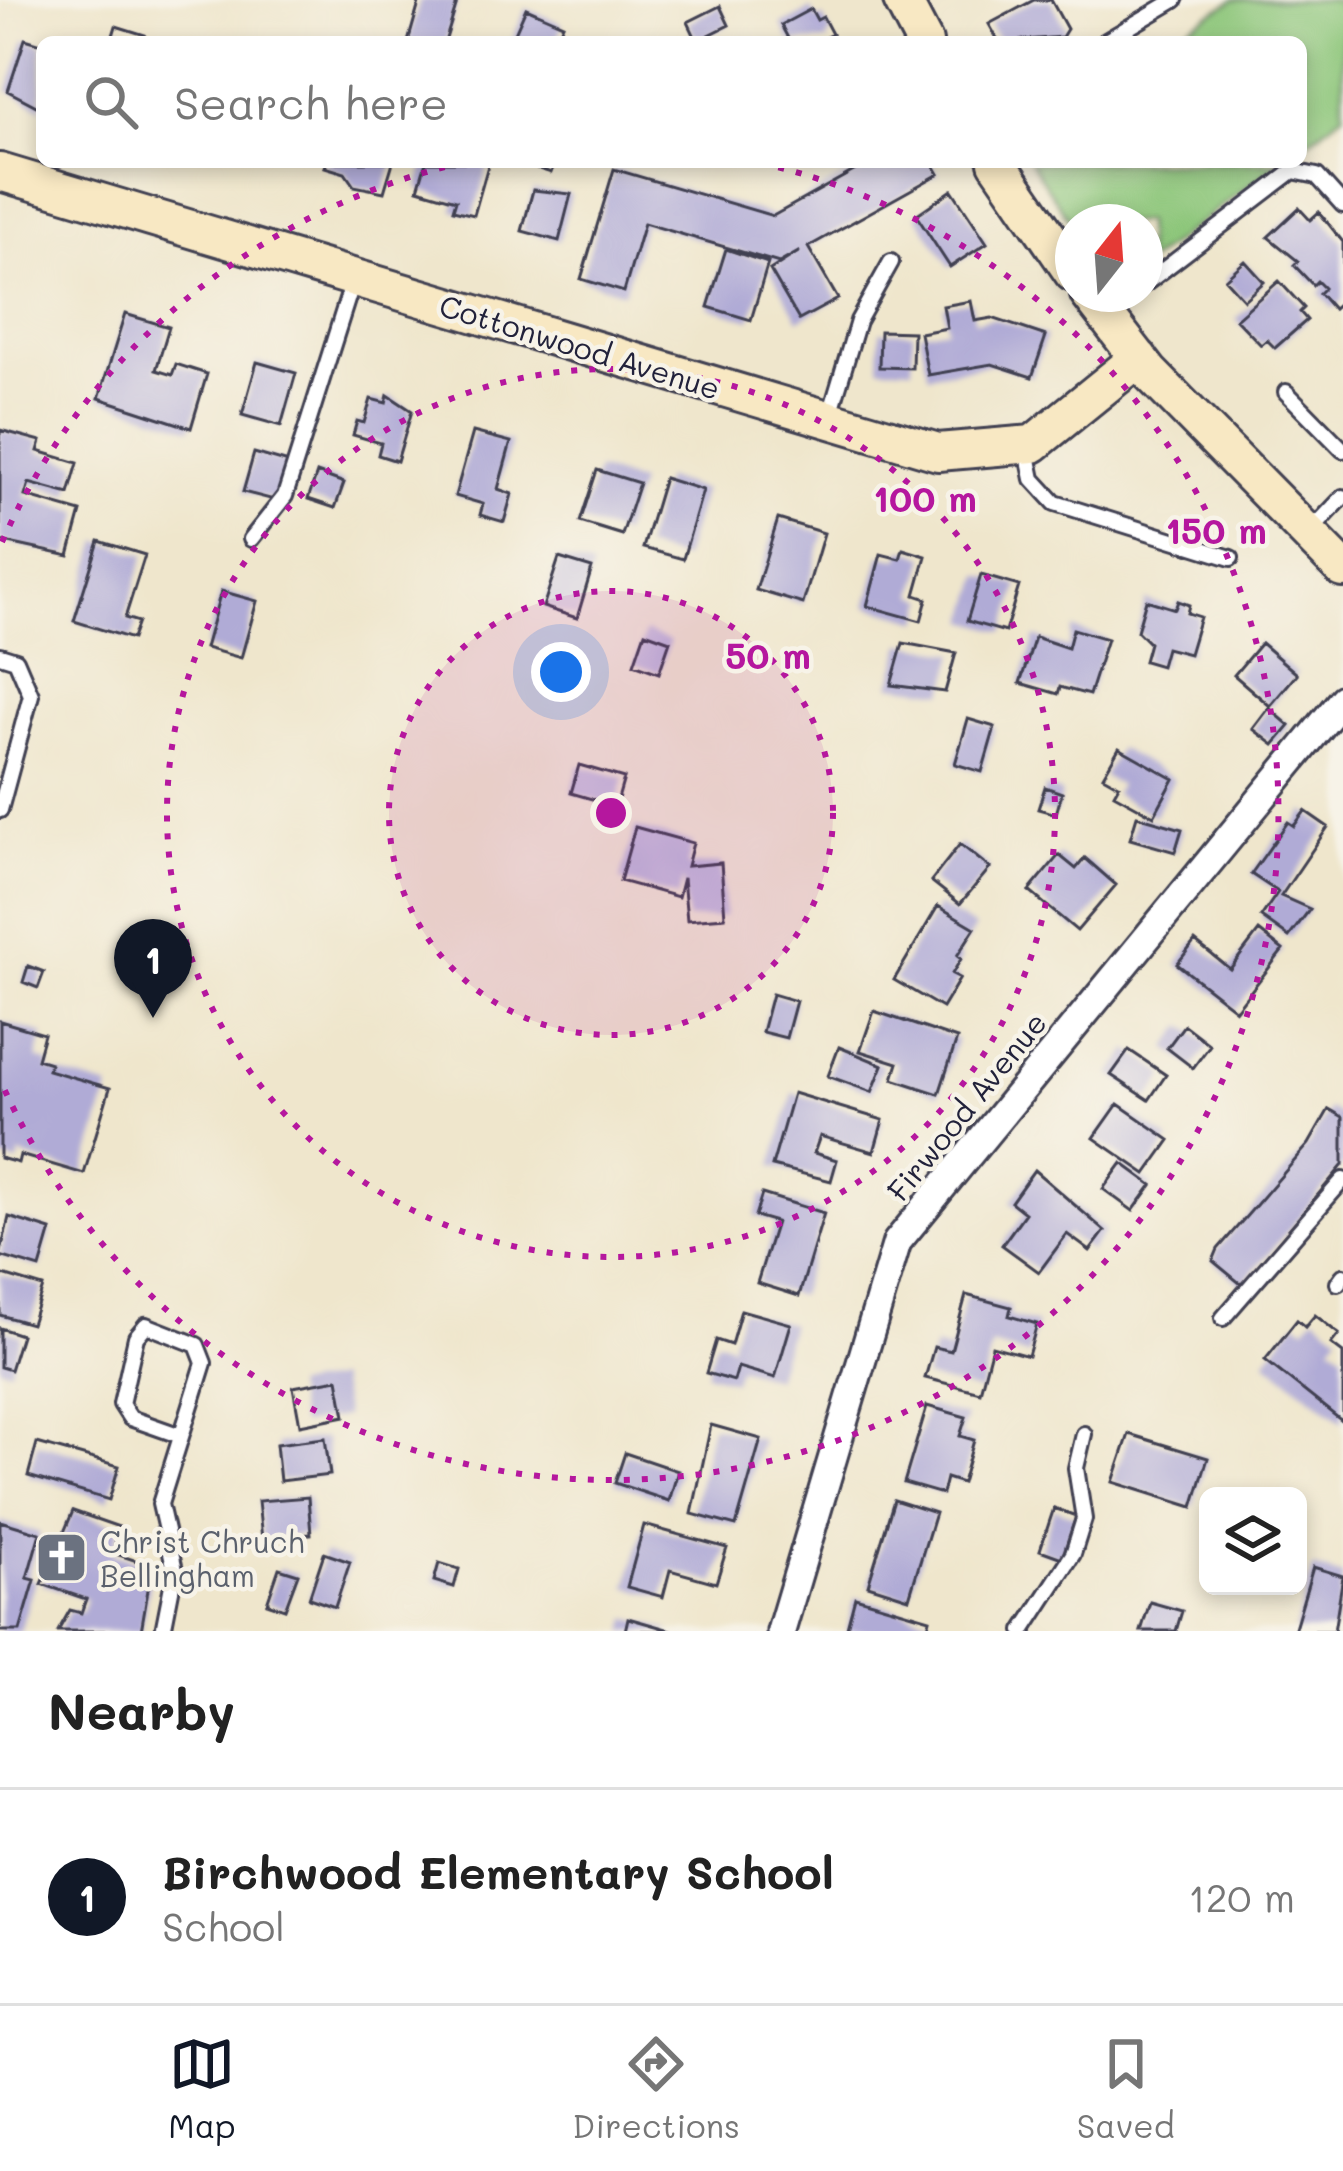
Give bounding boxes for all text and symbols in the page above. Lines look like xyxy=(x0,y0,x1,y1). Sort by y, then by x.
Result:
search box xyxy=(36,36,1307,168)
icon: search xyxy=(78,69,144,135)
text: Search here xyxy=(174,73,448,131)
north arrow xyxy=(1055,204,1163,312)
street label: Cottonwood Avenue xyxy=(435,284,725,408)
text: 100 m xyxy=(873,474,977,521)
text: 150 m xyxy=(1165,506,1267,553)
text: 50 m xyxy=(725,631,811,678)
your location xyxy=(531,642,591,702)
centre of rings xyxy=(590,792,632,834)
pin: 1 xyxy=(114,919,192,1018)
street label: Firwood Avenue xyxy=(877,1003,1055,1209)
map controls xyxy=(1199,1487,1307,1595)
button: layers xyxy=(1199,1487,1307,1595)
place label: Christ Chruch Bellingham xyxy=(100,1521,304,1595)
church icon: Christ Chruch Bellingham xyxy=(33,1530,89,1586)
text: Nearby xyxy=(48,1676,235,1743)
text: Birchwood Elementary School xyxy=(162,1842,834,1900)
text: 1 xyxy=(78,1871,96,1922)
text: 120 m xyxy=(1188,1871,1295,1922)
text: School xyxy=(162,1900,285,1951)
tab: Map xyxy=(168,2031,236,2146)
tab: Directions xyxy=(572,2031,740,2146)
tab: Saved xyxy=(1077,2031,1175,2146)

